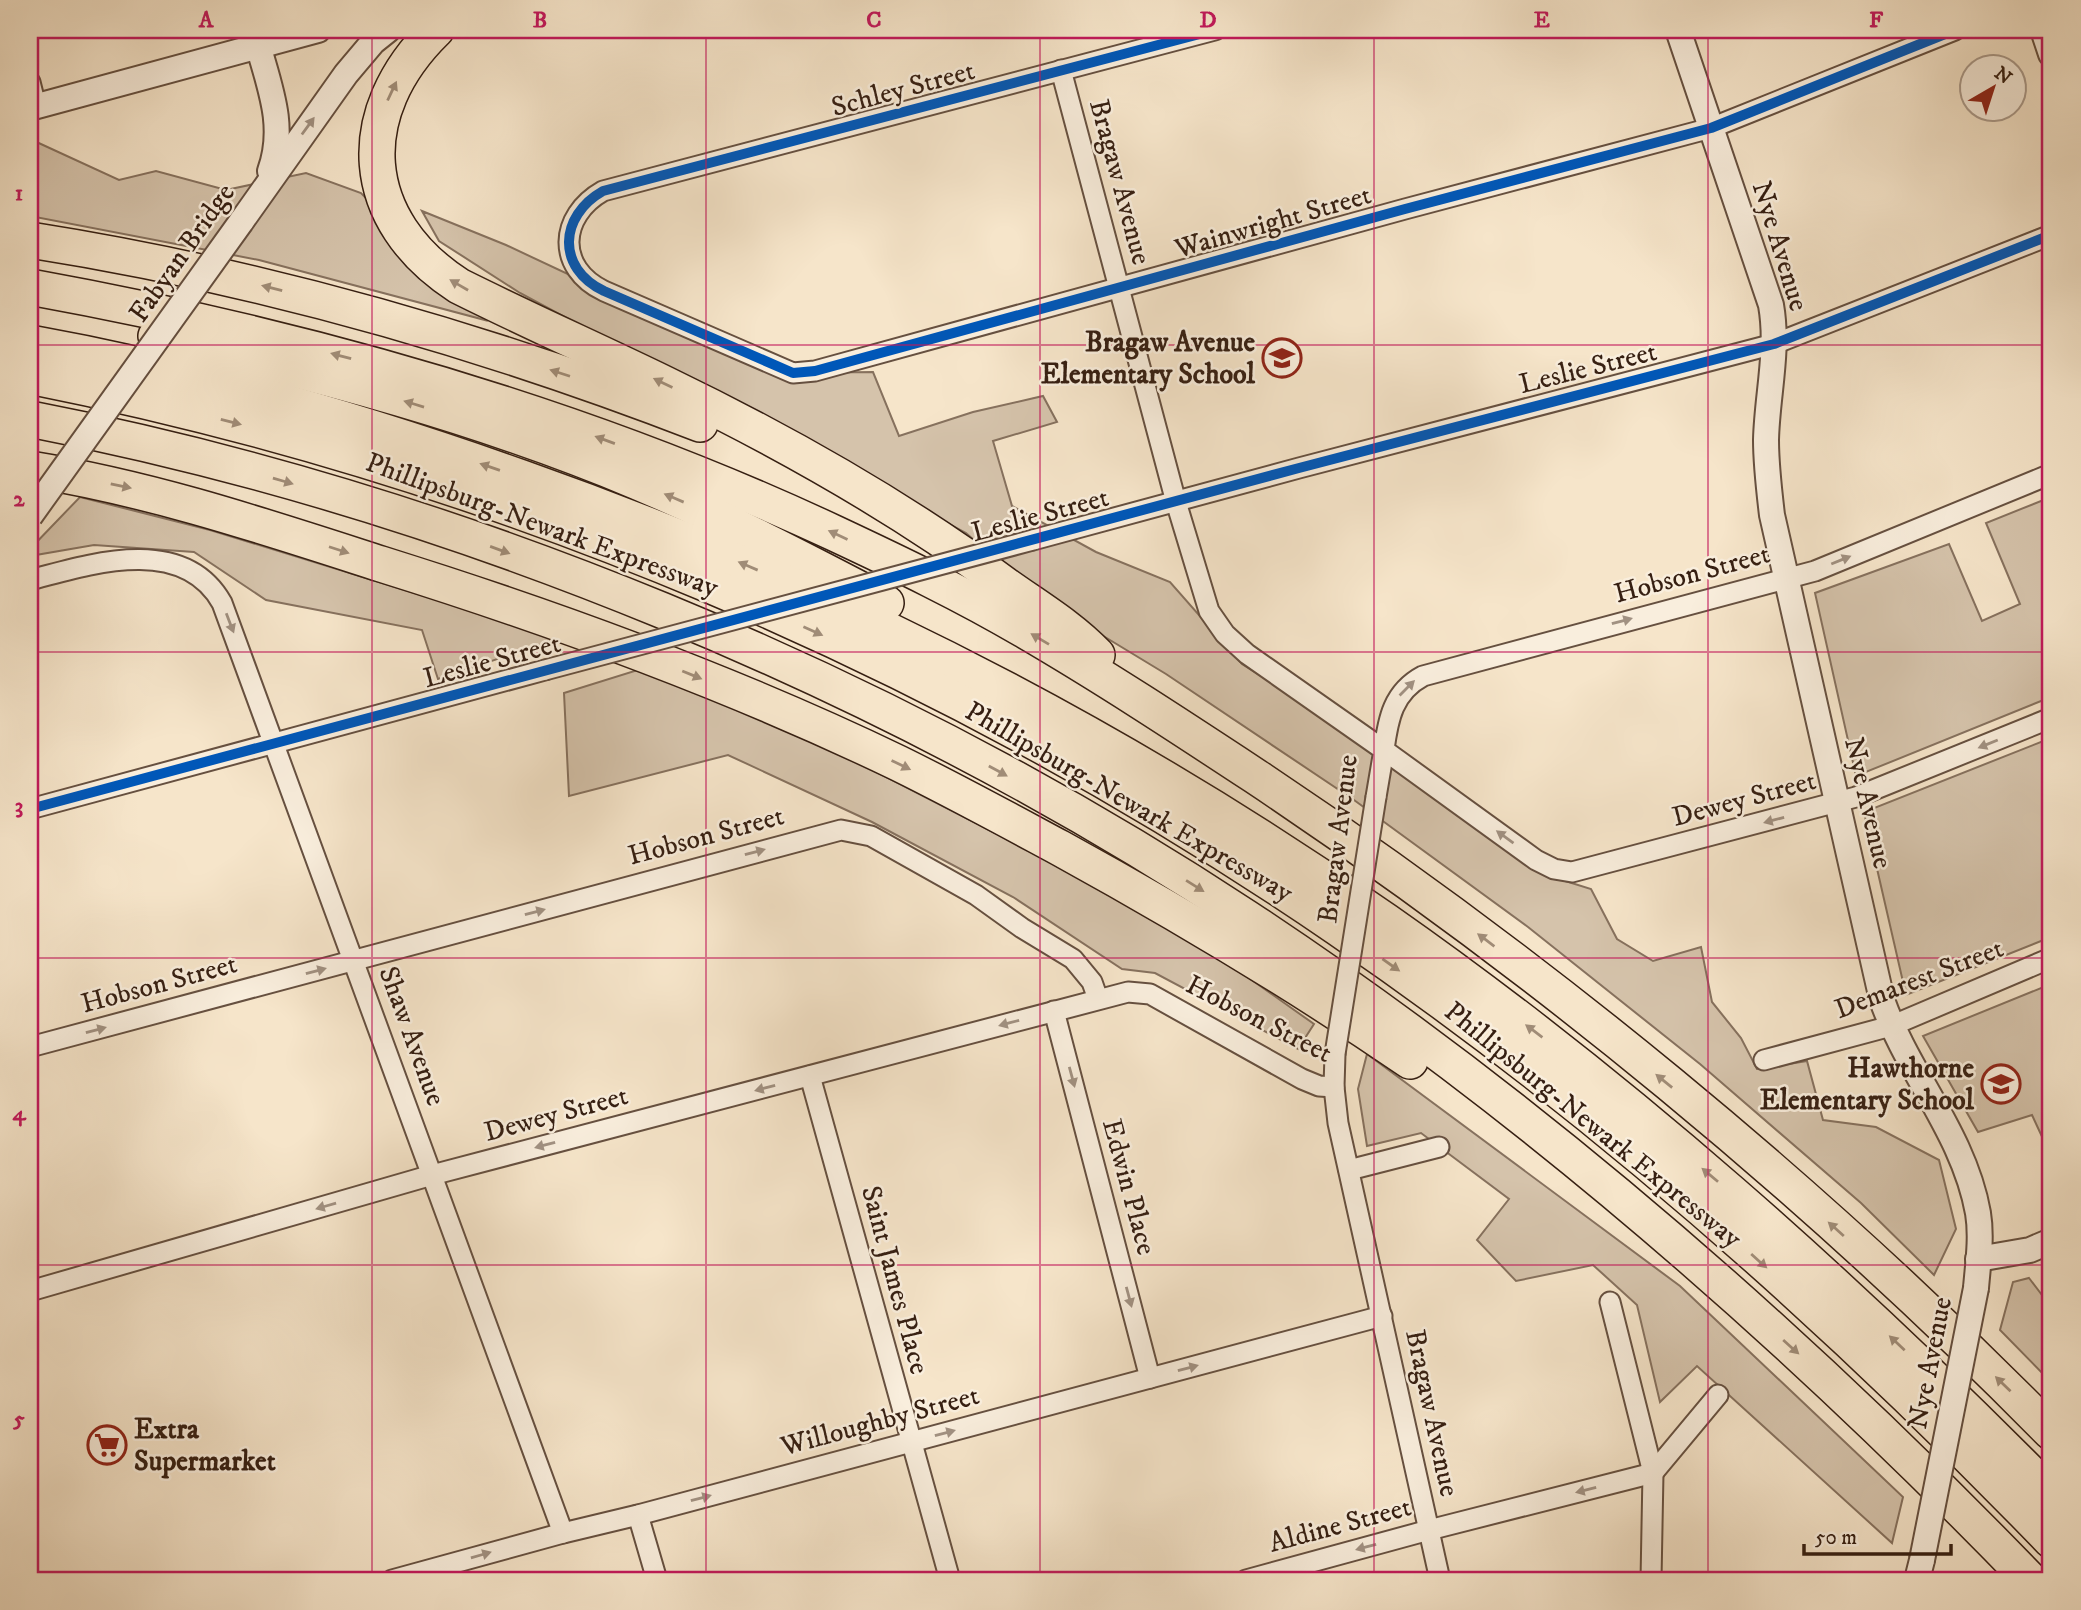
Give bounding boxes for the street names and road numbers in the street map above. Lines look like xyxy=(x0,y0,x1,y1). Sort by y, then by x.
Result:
street label: Schley Street xyxy=(828,53,978,125)
street label: Bragaw Avenue xyxy=(1081,95,1159,269)
street label: Fabyan Bridge xyxy=(121,177,243,329)
street label: Wainwright Street xyxy=(1170,177,1375,267)
street label: Nye Avenue xyxy=(1744,177,1816,315)
street label: Leslie Street xyxy=(1516,334,1660,402)
street label: Phillipsburg-Newark Expressway xyxy=(361,445,724,605)
street label: Leslie Street xyxy=(968,480,1112,550)
street label: Hobson Street xyxy=(1610,536,1774,612)
street label: Leslie Street xyxy=(420,626,564,696)
street label: Phillipsburg-Newark Expressway xyxy=(959,694,1300,911)
street label: Nye Avenue xyxy=(1836,734,1900,872)
street label: Bragaw Avenue xyxy=(1310,753,1366,925)
street label: Dewey Street xyxy=(1668,763,1820,835)
street label: Hobson Street xyxy=(624,798,788,874)
street label: Demarest Street xyxy=(1830,931,2008,1027)
street label: Hobson Street xyxy=(77,946,241,1022)
street label: Shaw Avenue xyxy=(371,962,453,1110)
street label: Hobson Street xyxy=(1180,967,1338,1071)
street label: Phillipsburg-Newark Expressway xyxy=(1437,994,1749,1256)
street label: Dewey Street xyxy=(480,1078,632,1150)
street label: Edwin Place xyxy=(1094,1115,1164,1259)
street label: Saint James Place xyxy=(853,1182,937,1378)
street label: Nye Avenue xyxy=(1900,1294,1960,1432)
street label: Bragaw Avenue xyxy=(1397,1326,1467,1500)
street label: Willoughby Street xyxy=(776,1378,983,1465)
street label: Aldine Street xyxy=(1265,1489,1415,1561)

